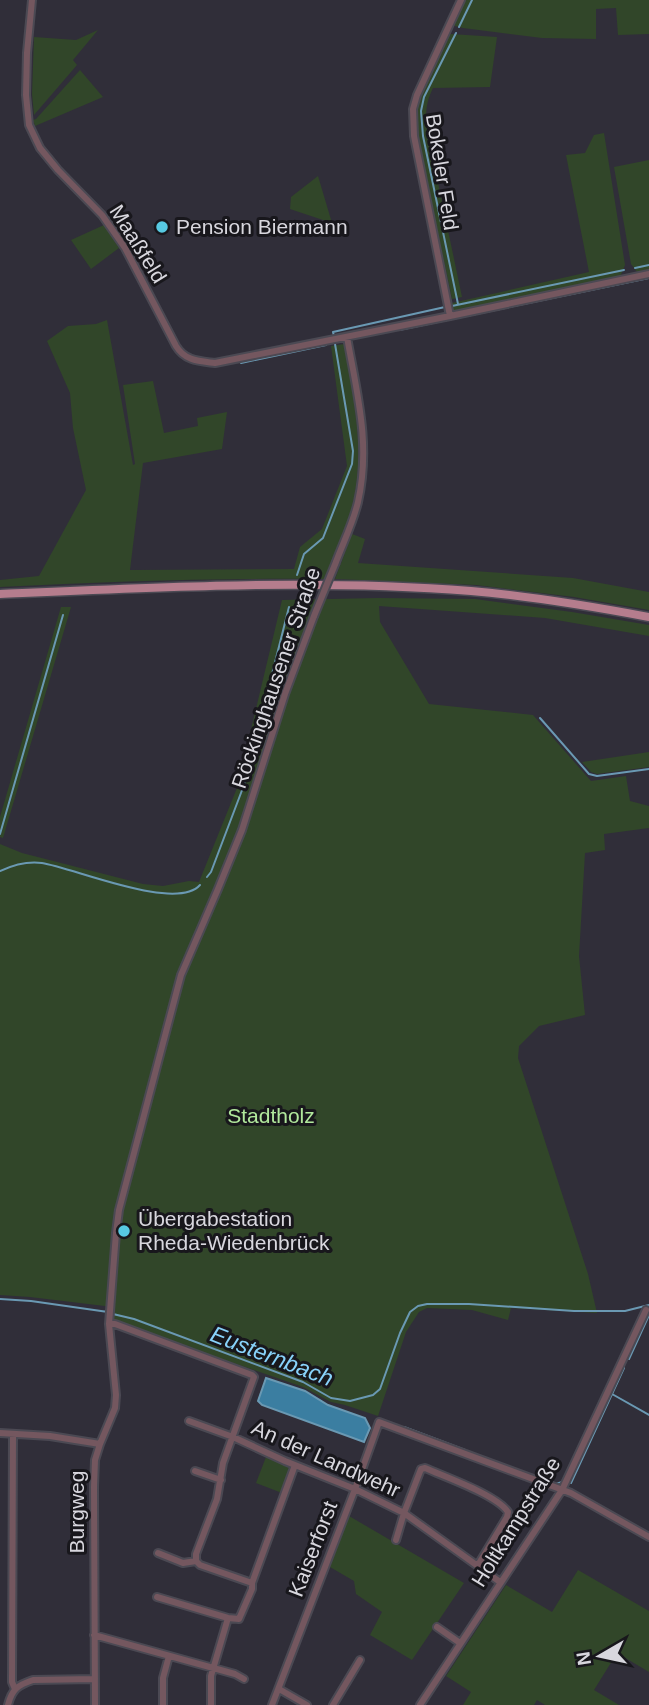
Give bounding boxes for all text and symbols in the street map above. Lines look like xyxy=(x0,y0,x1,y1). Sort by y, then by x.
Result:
street label: Bokeler Feld xyxy=(422,112,463,232)
street label: Maaßfeld xyxy=(105,201,171,287)
place label: Pension Biermann xyxy=(176,215,348,238)
marker: Pension Biermann xyxy=(154,219,170,235)
street label: Röckinghausener Straße xyxy=(227,564,324,791)
park label: Stadtholz xyxy=(227,1104,315,1127)
place label: Übergabestation Rheda-Wiedenbrück xyxy=(138,1207,330,1254)
marker: Übergabestation Rheda-Wiedenbrück xyxy=(116,1223,132,1239)
water label: Eusternbach xyxy=(207,1321,337,1391)
street label: An der Landwehr xyxy=(248,1416,404,1502)
street label: Holtkampstraße xyxy=(467,1453,565,1591)
street label: Burgweg xyxy=(65,1471,88,1553)
street label: Kaiserforst xyxy=(284,1498,341,1600)
north arrow xyxy=(565,1621,635,1691)
text: N xyxy=(572,1650,595,1667)

